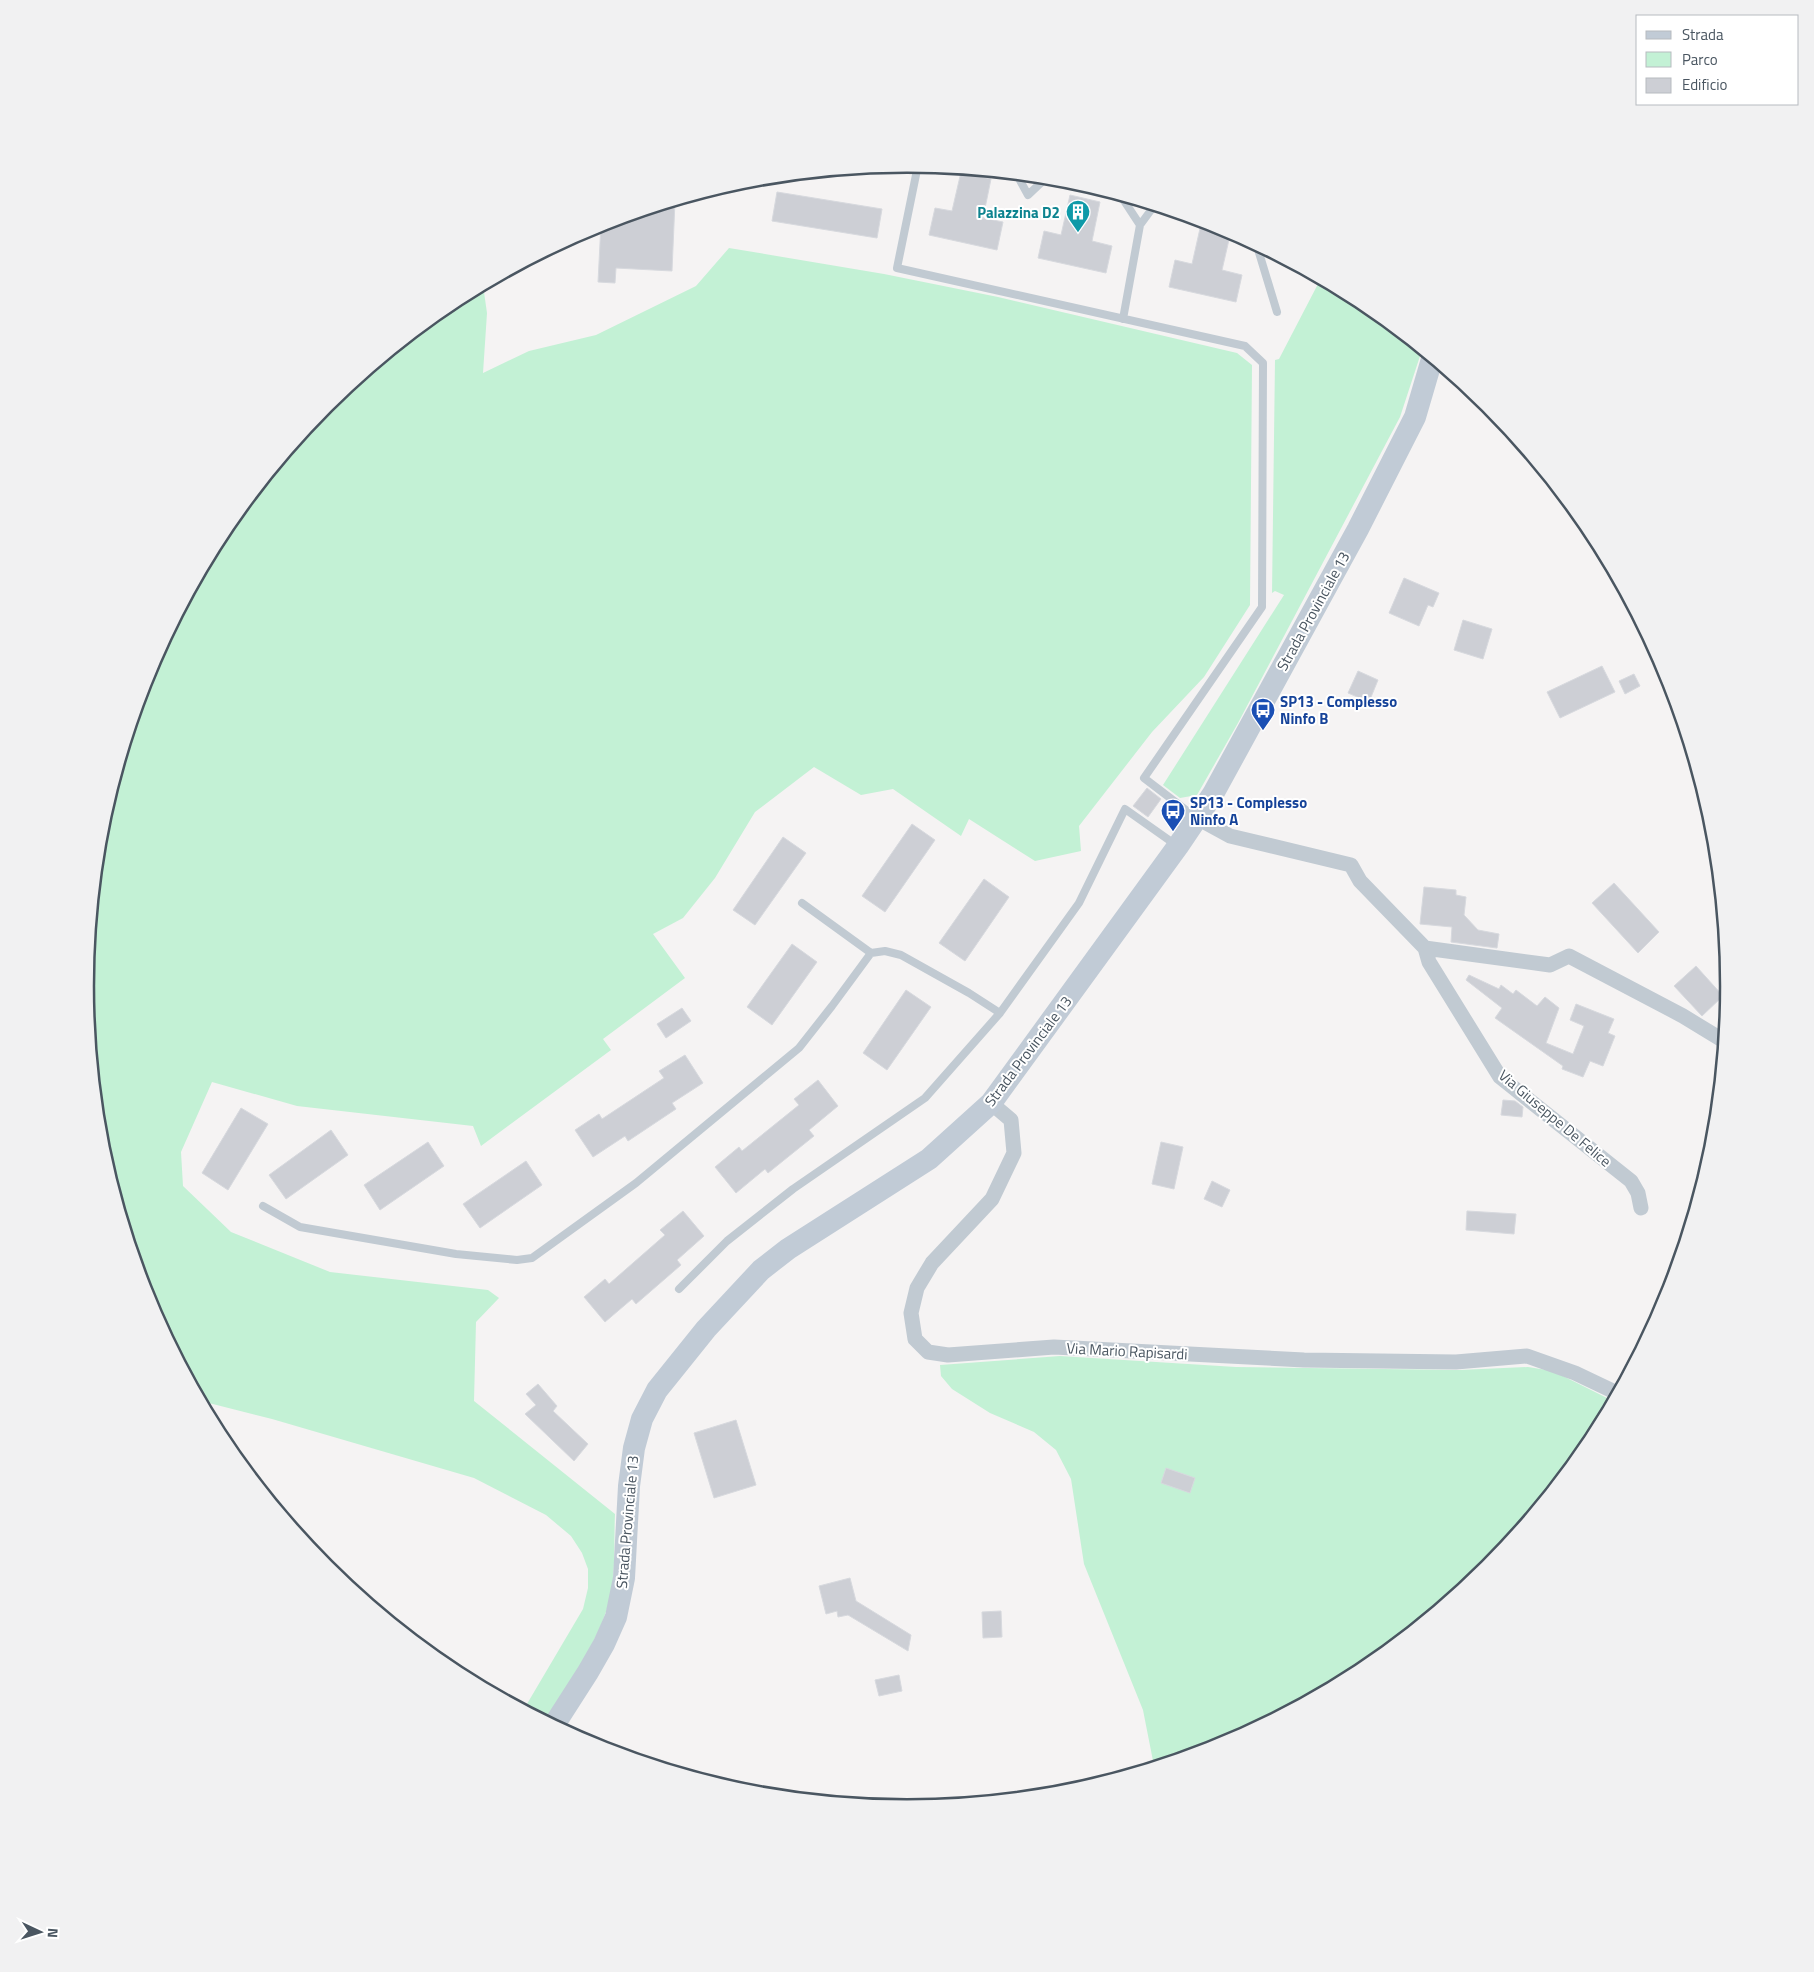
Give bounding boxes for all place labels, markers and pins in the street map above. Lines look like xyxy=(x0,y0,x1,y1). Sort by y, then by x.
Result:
building icon: Palazzina D2 xyxy=(1065,199,1091,233)
place label: Palazzina D2 xyxy=(977,201,1060,224)
place label: SP13 - Complesso Ninfo B xyxy=(1280,690,1397,730)
bus stop icon: SP13 - Complesso Ninfo B xyxy=(1250,697,1276,731)
place label: SP13 - Complesso Ninfo A xyxy=(1190,791,1307,831)
bus stop icon: SP13 - Complesso Ninfo A xyxy=(1160,798,1186,832)

